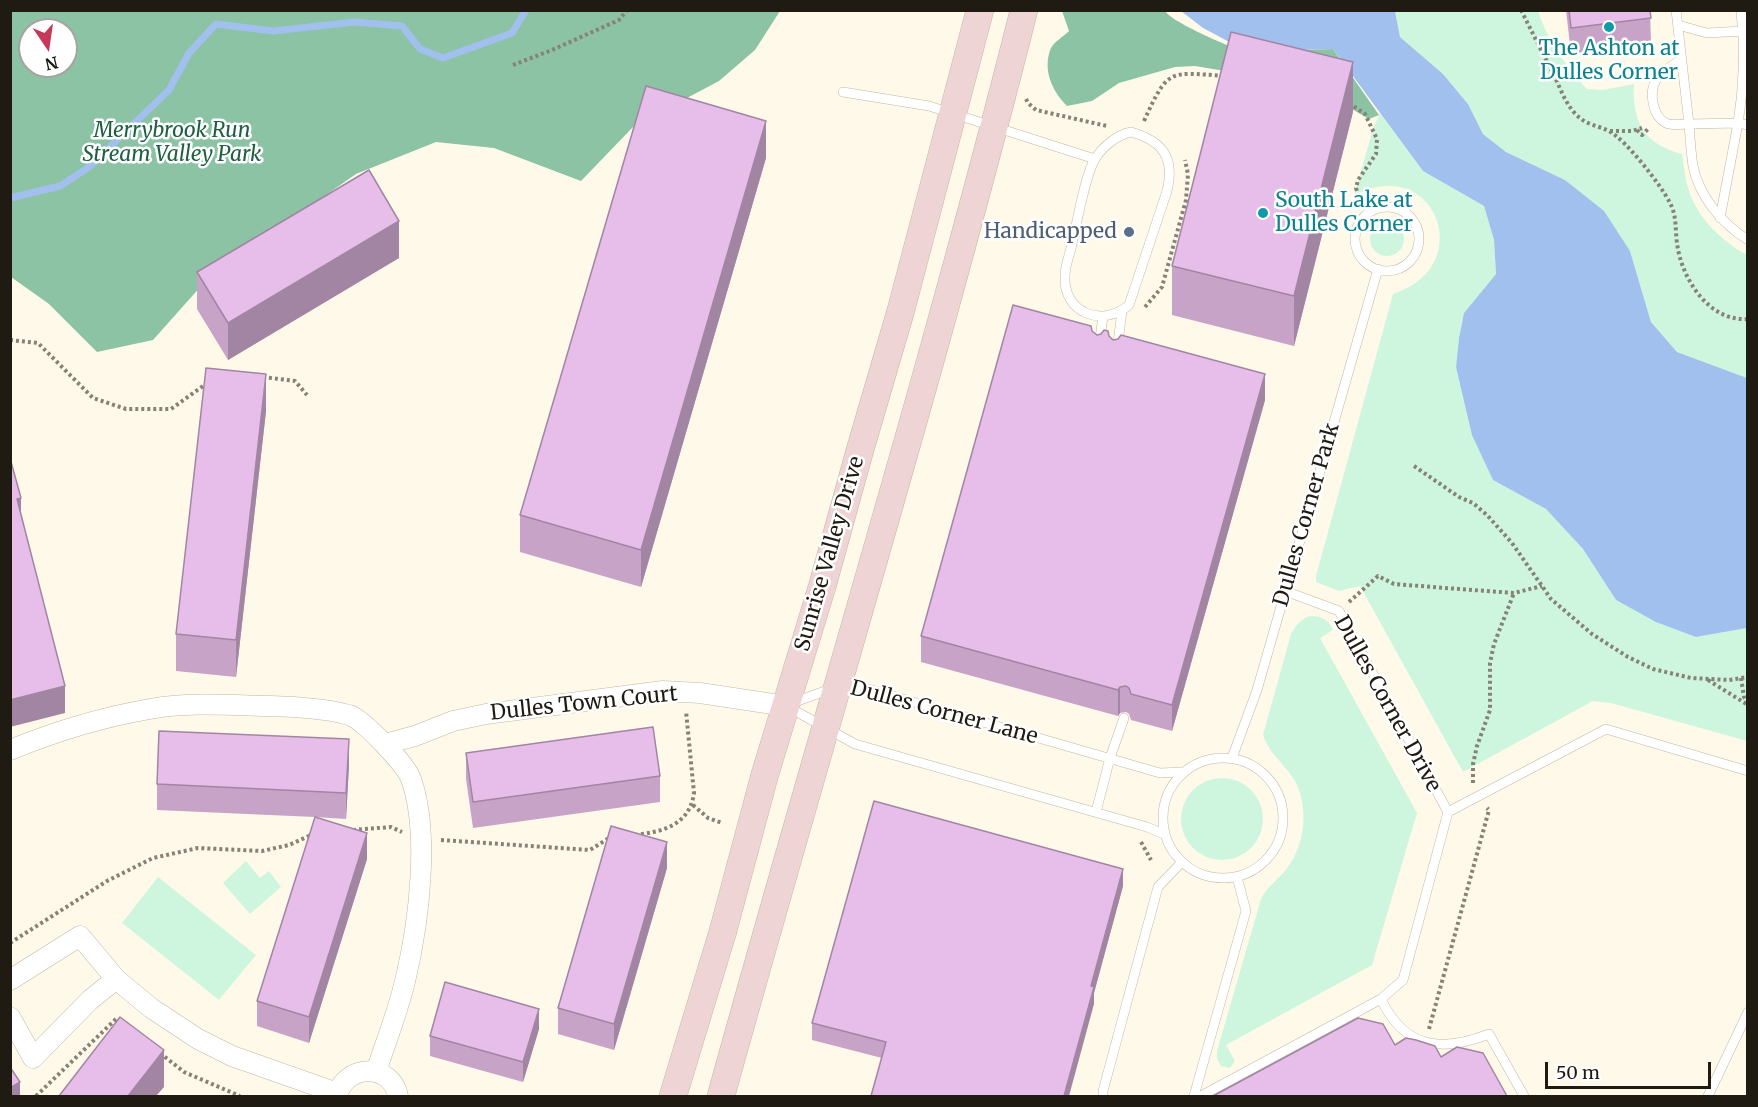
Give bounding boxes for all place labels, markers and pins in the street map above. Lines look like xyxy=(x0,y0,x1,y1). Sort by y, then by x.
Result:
marker: The Ashton at Dulles Corner xyxy=(1602,20,1616,34)
place label: The Ashton at Dulles Corner xyxy=(1538,36,1680,86)
place label: South Lake at Dulles Corner xyxy=(1275,188,1413,238)
marker: South Lake at Dulles Corner xyxy=(1256,206,1270,220)
place label: Handicapped xyxy=(984,219,1117,245)
marker: Handicapped xyxy=(1122,225,1136,239)

